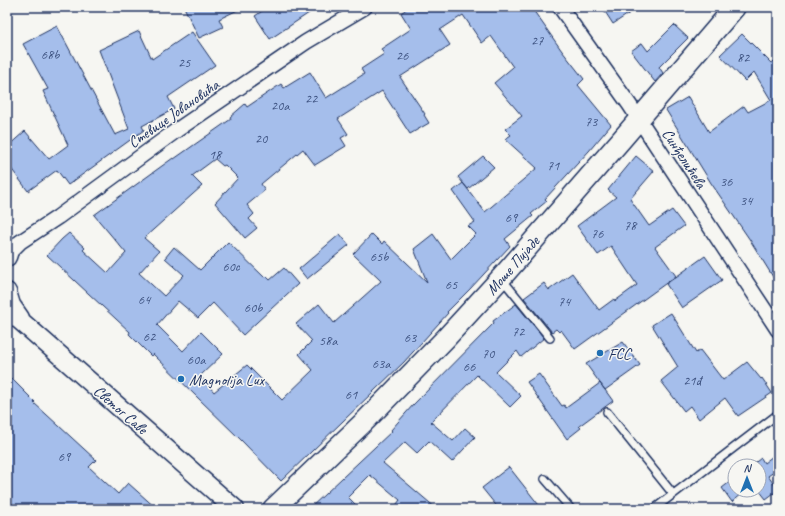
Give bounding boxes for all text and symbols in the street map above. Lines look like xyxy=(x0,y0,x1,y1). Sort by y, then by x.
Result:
house number: 27 xyxy=(531,32,544,49)
house number: 68b xyxy=(41,46,60,63)
house number: 26 xyxy=(396,47,409,64)
house number: 82 xyxy=(737,49,751,66)
house number: 25 xyxy=(178,54,191,71)
street label: Стевице Јовановића xyxy=(124,74,224,153)
house number: 22 xyxy=(305,90,319,107)
house number: 20a xyxy=(271,97,290,114)
house number: 73 xyxy=(585,113,599,130)
street label: Синђелићева xyxy=(657,125,712,194)
house number: 20 xyxy=(255,130,269,147)
house number: 18 xyxy=(209,146,223,163)
house number: 71 xyxy=(547,157,560,174)
house number: 36 xyxy=(720,173,733,190)
house number: 34 xyxy=(740,192,754,209)
house number: 69 xyxy=(505,209,519,226)
house number: 78 xyxy=(624,217,638,234)
house number: 76 xyxy=(591,225,604,242)
street label: Моше Пијаде xyxy=(482,231,545,299)
house number: 65b xyxy=(370,248,389,265)
house number: 60c xyxy=(222,258,241,275)
house number: 65 xyxy=(445,276,458,293)
house number: 64 xyxy=(138,291,152,308)
house number: 74 xyxy=(558,293,572,310)
house number: 60b xyxy=(244,299,263,316)
house number: 72 xyxy=(512,323,526,340)
house number: 62 xyxy=(143,328,157,345)
house number: 63 xyxy=(404,329,418,346)
house number: 58a xyxy=(319,332,338,349)
place label: FCC xyxy=(608,344,633,364)
house number: 70 xyxy=(482,345,496,362)
marker: FCC xyxy=(595,348,605,358)
house number: 60a xyxy=(187,351,206,368)
house number: 63a xyxy=(372,355,391,372)
house number: 66 xyxy=(463,358,476,375)
place label: Magnolija Lux xyxy=(189,370,266,390)
house number: 21đ xyxy=(683,372,704,389)
marker: Magnolija Lux xyxy=(176,374,186,384)
street label: Светог Саве xyxy=(89,381,153,440)
house number: 61 xyxy=(345,386,358,403)
house number: 69 xyxy=(58,448,72,465)
north arrow xyxy=(727,458,767,498)
text: N xyxy=(744,461,753,475)

